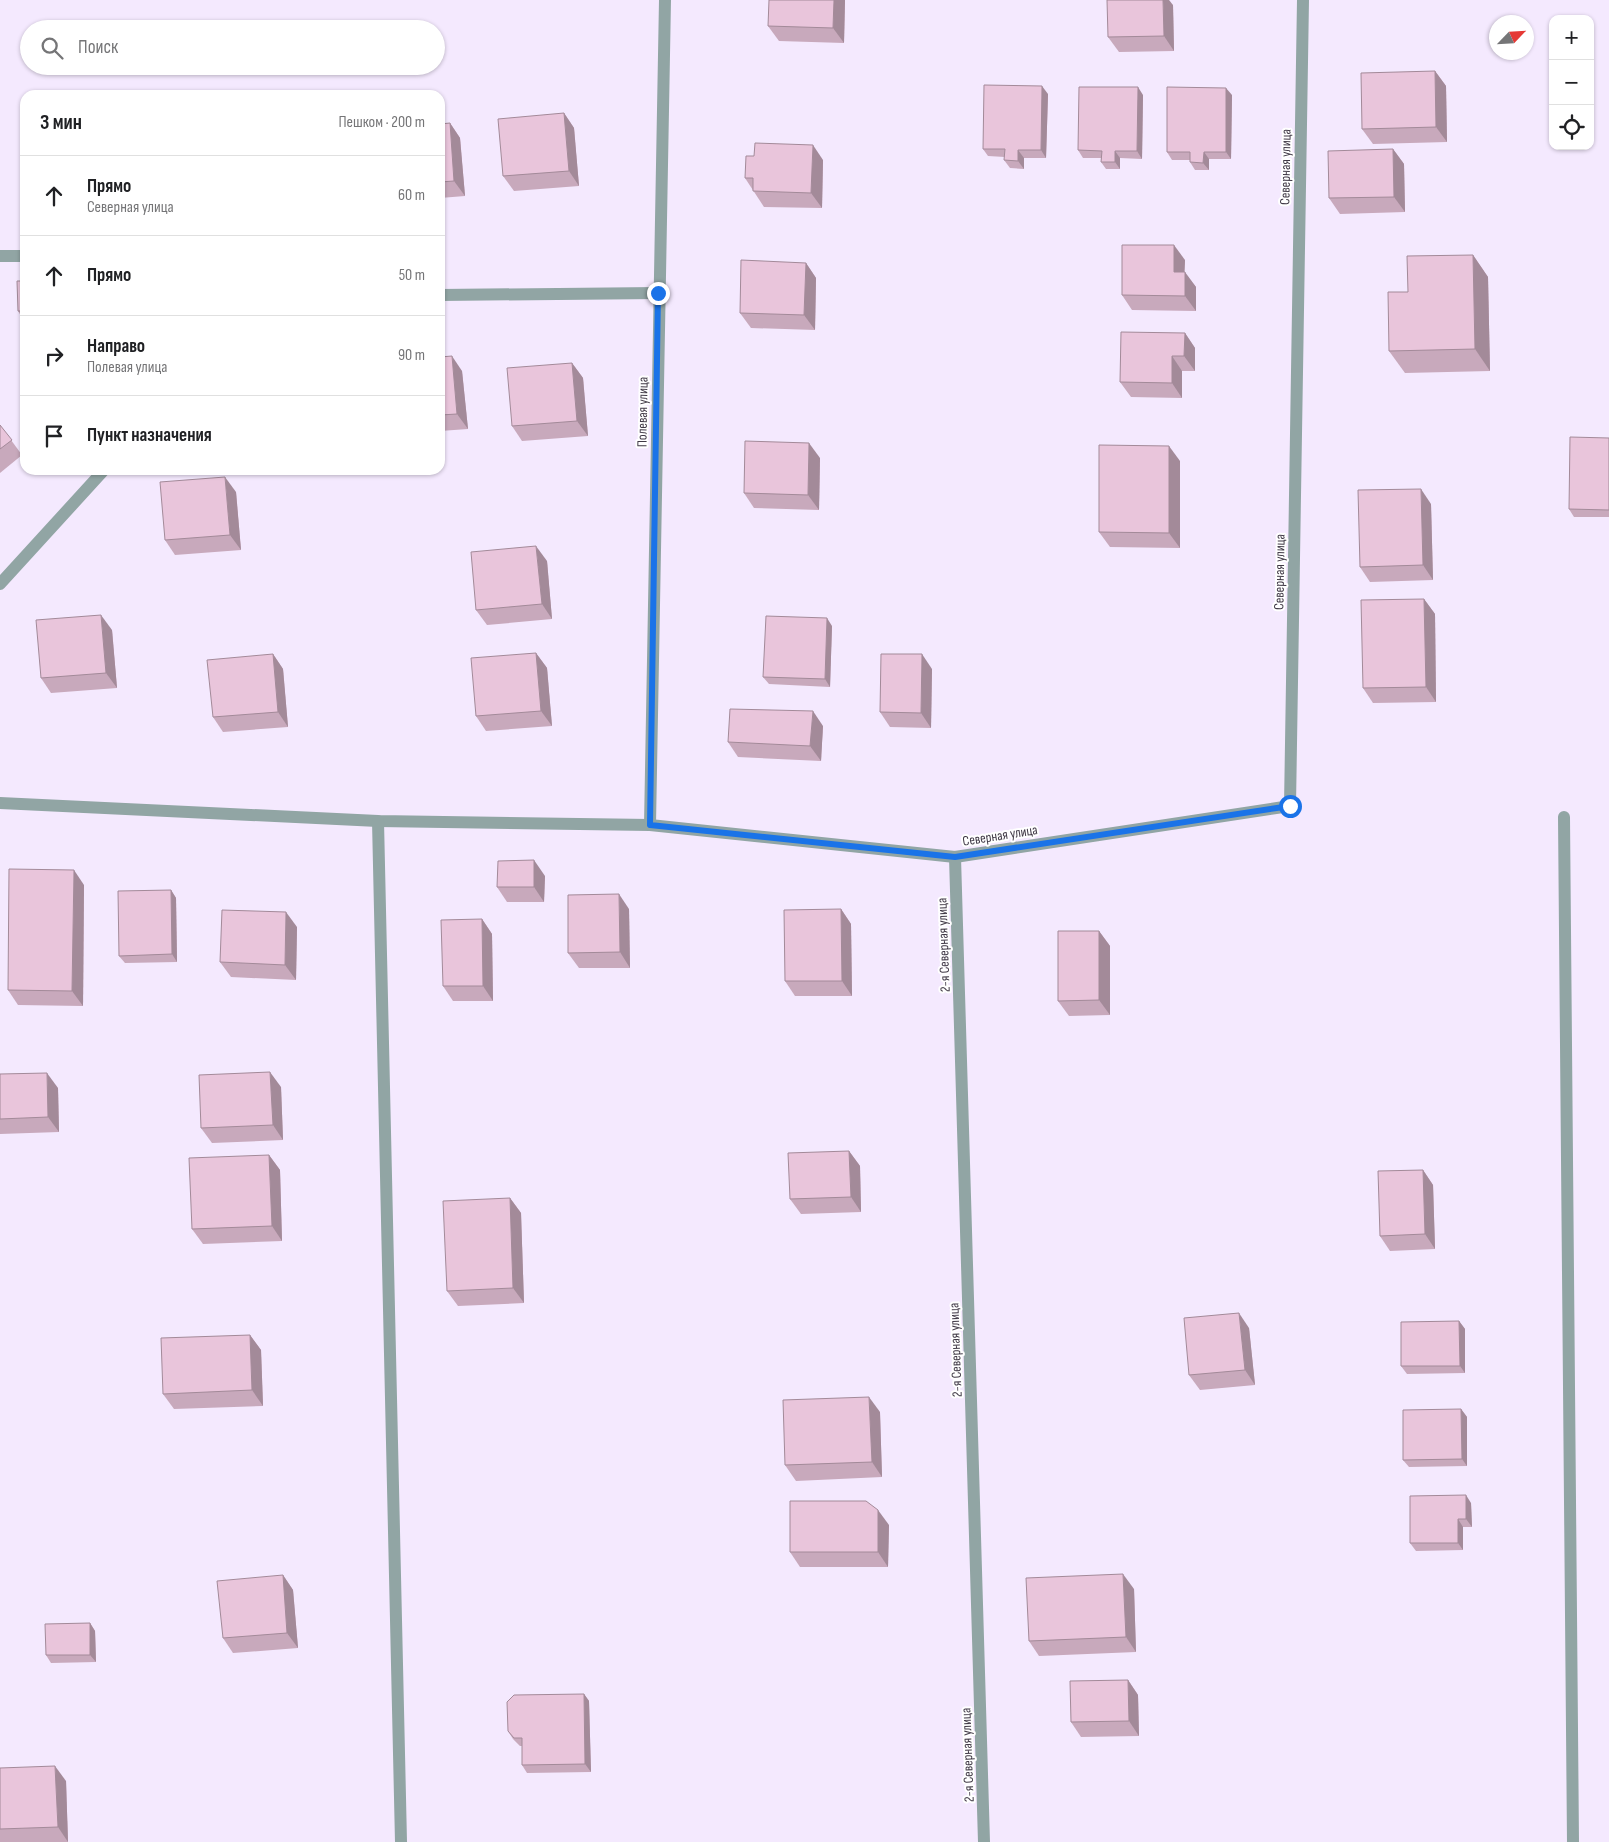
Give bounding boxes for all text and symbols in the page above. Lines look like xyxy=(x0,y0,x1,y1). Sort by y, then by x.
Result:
north arrow xyxy=(1489,15,1534,60)
map controls xyxy=(1549,15,1594,150)
button: + xyxy=(1549,15,1594,60)
search box xyxy=(20,20,445,75)
icon: search xyxy=(38,34,66,62)
text: Поиск xyxy=(78,36,118,59)
button: − xyxy=(1549,60,1594,105)
button: locate xyxy=(1549,105,1594,150)
text: 3 мин xyxy=(40,110,82,135)
text: Пешком · 200 m xyxy=(338,113,425,132)
street label: Северная улица xyxy=(1276,129,1295,205)
text: Прямо xyxy=(87,175,131,198)
icon: ahead xyxy=(40,182,68,210)
text: 60 m xyxy=(398,186,425,205)
text: Северная улица xyxy=(87,198,174,217)
icon: ahead xyxy=(40,262,68,290)
text: Прямо xyxy=(87,264,131,287)
text: 50 m xyxy=(399,266,425,285)
route end xyxy=(647,282,670,305)
text: Направо xyxy=(87,335,145,358)
icon: right xyxy=(40,342,68,370)
text: 90 m xyxy=(398,346,425,365)
text: Полевая улица xyxy=(87,358,167,377)
street label: Полевая улица xyxy=(633,377,652,447)
icon: arrive xyxy=(40,422,68,450)
text: Пункт назначения xyxy=(87,424,212,447)
street label: Северная улица xyxy=(1270,534,1289,610)
route start xyxy=(1279,795,1302,818)
street label: Северная улица xyxy=(961,821,1039,850)
street label: 2-я Северная улица xyxy=(933,898,954,992)
street label: 2-я Северная улица xyxy=(945,1303,966,1397)
street label: 2-я Северная улица xyxy=(957,1708,978,1802)

